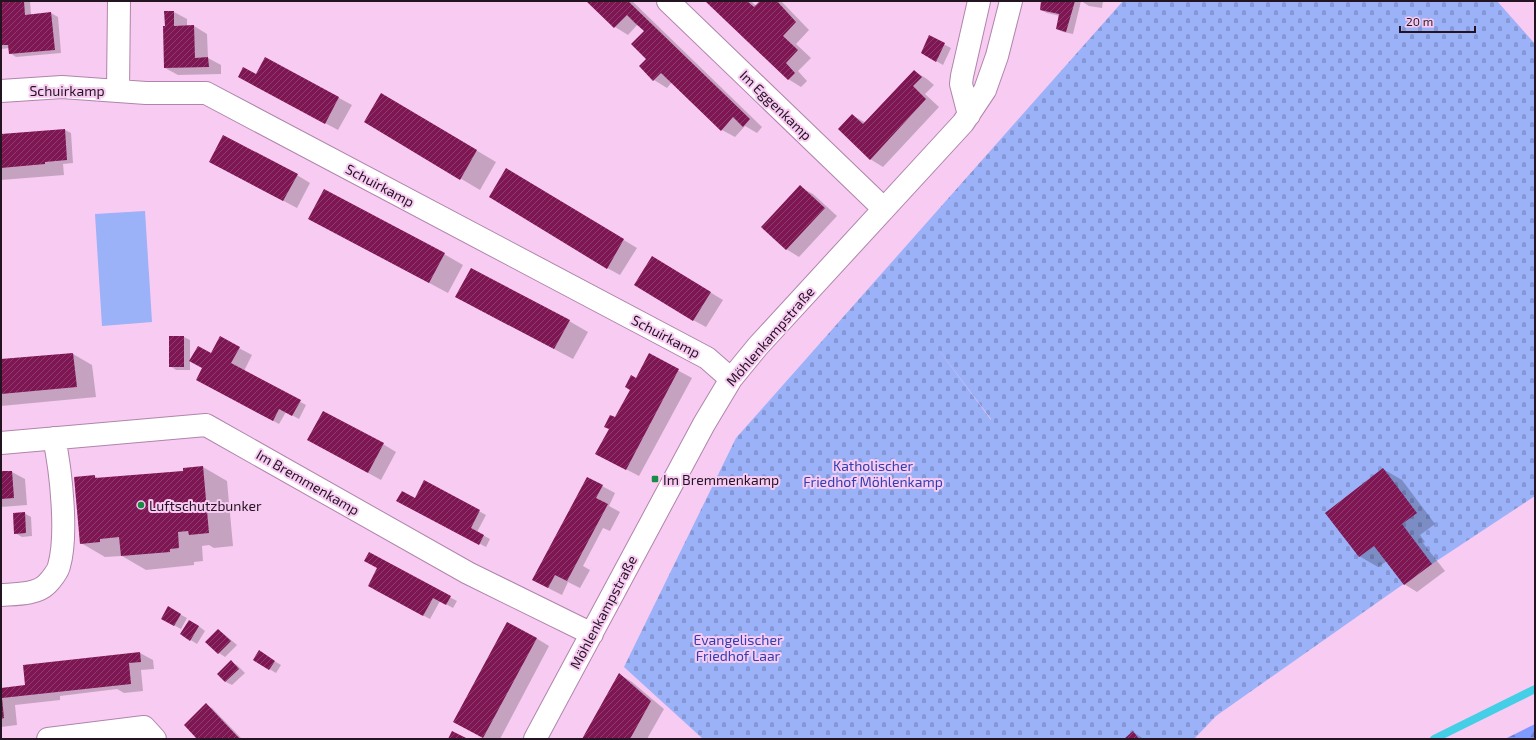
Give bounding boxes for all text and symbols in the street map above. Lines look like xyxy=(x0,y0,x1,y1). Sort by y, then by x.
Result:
scale bar xyxy=(1400,8,1475,34)
text: 20 m xyxy=(1406,14,1433,28)
street label: Im Eggenkamp xyxy=(737,66,815,144)
street label: Schuirkamp xyxy=(29,82,105,99)
street label: Schuirkamp xyxy=(343,160,417,210)
street label: Möhlenkampstraße xyxy=(722,283,818,389)
street label: Schuirkamp xyxy=(629,311,703,361)
street label: Im Bremmenkamp xyxy=(253,446,363,518)
park label: Katholischer Friedhof Möhlenkamp xyxy=(803,457,943,490)
place label: Im Bremmenkamp xyxy=(663,471,779,488)
marker: Im Bremmenkamp xyxy=(650,474,660,484)
place label: Luftschutzbunker xyxy=(149,497,262,514)
marker: Luftschutzbunker xyxy=(136,500,146,510)
street label: Möhlenkampstraße xyxy=(566,552,640,672)
park label: Evangelischer Friedhof Laar xyxy=(693,631,783,664)

